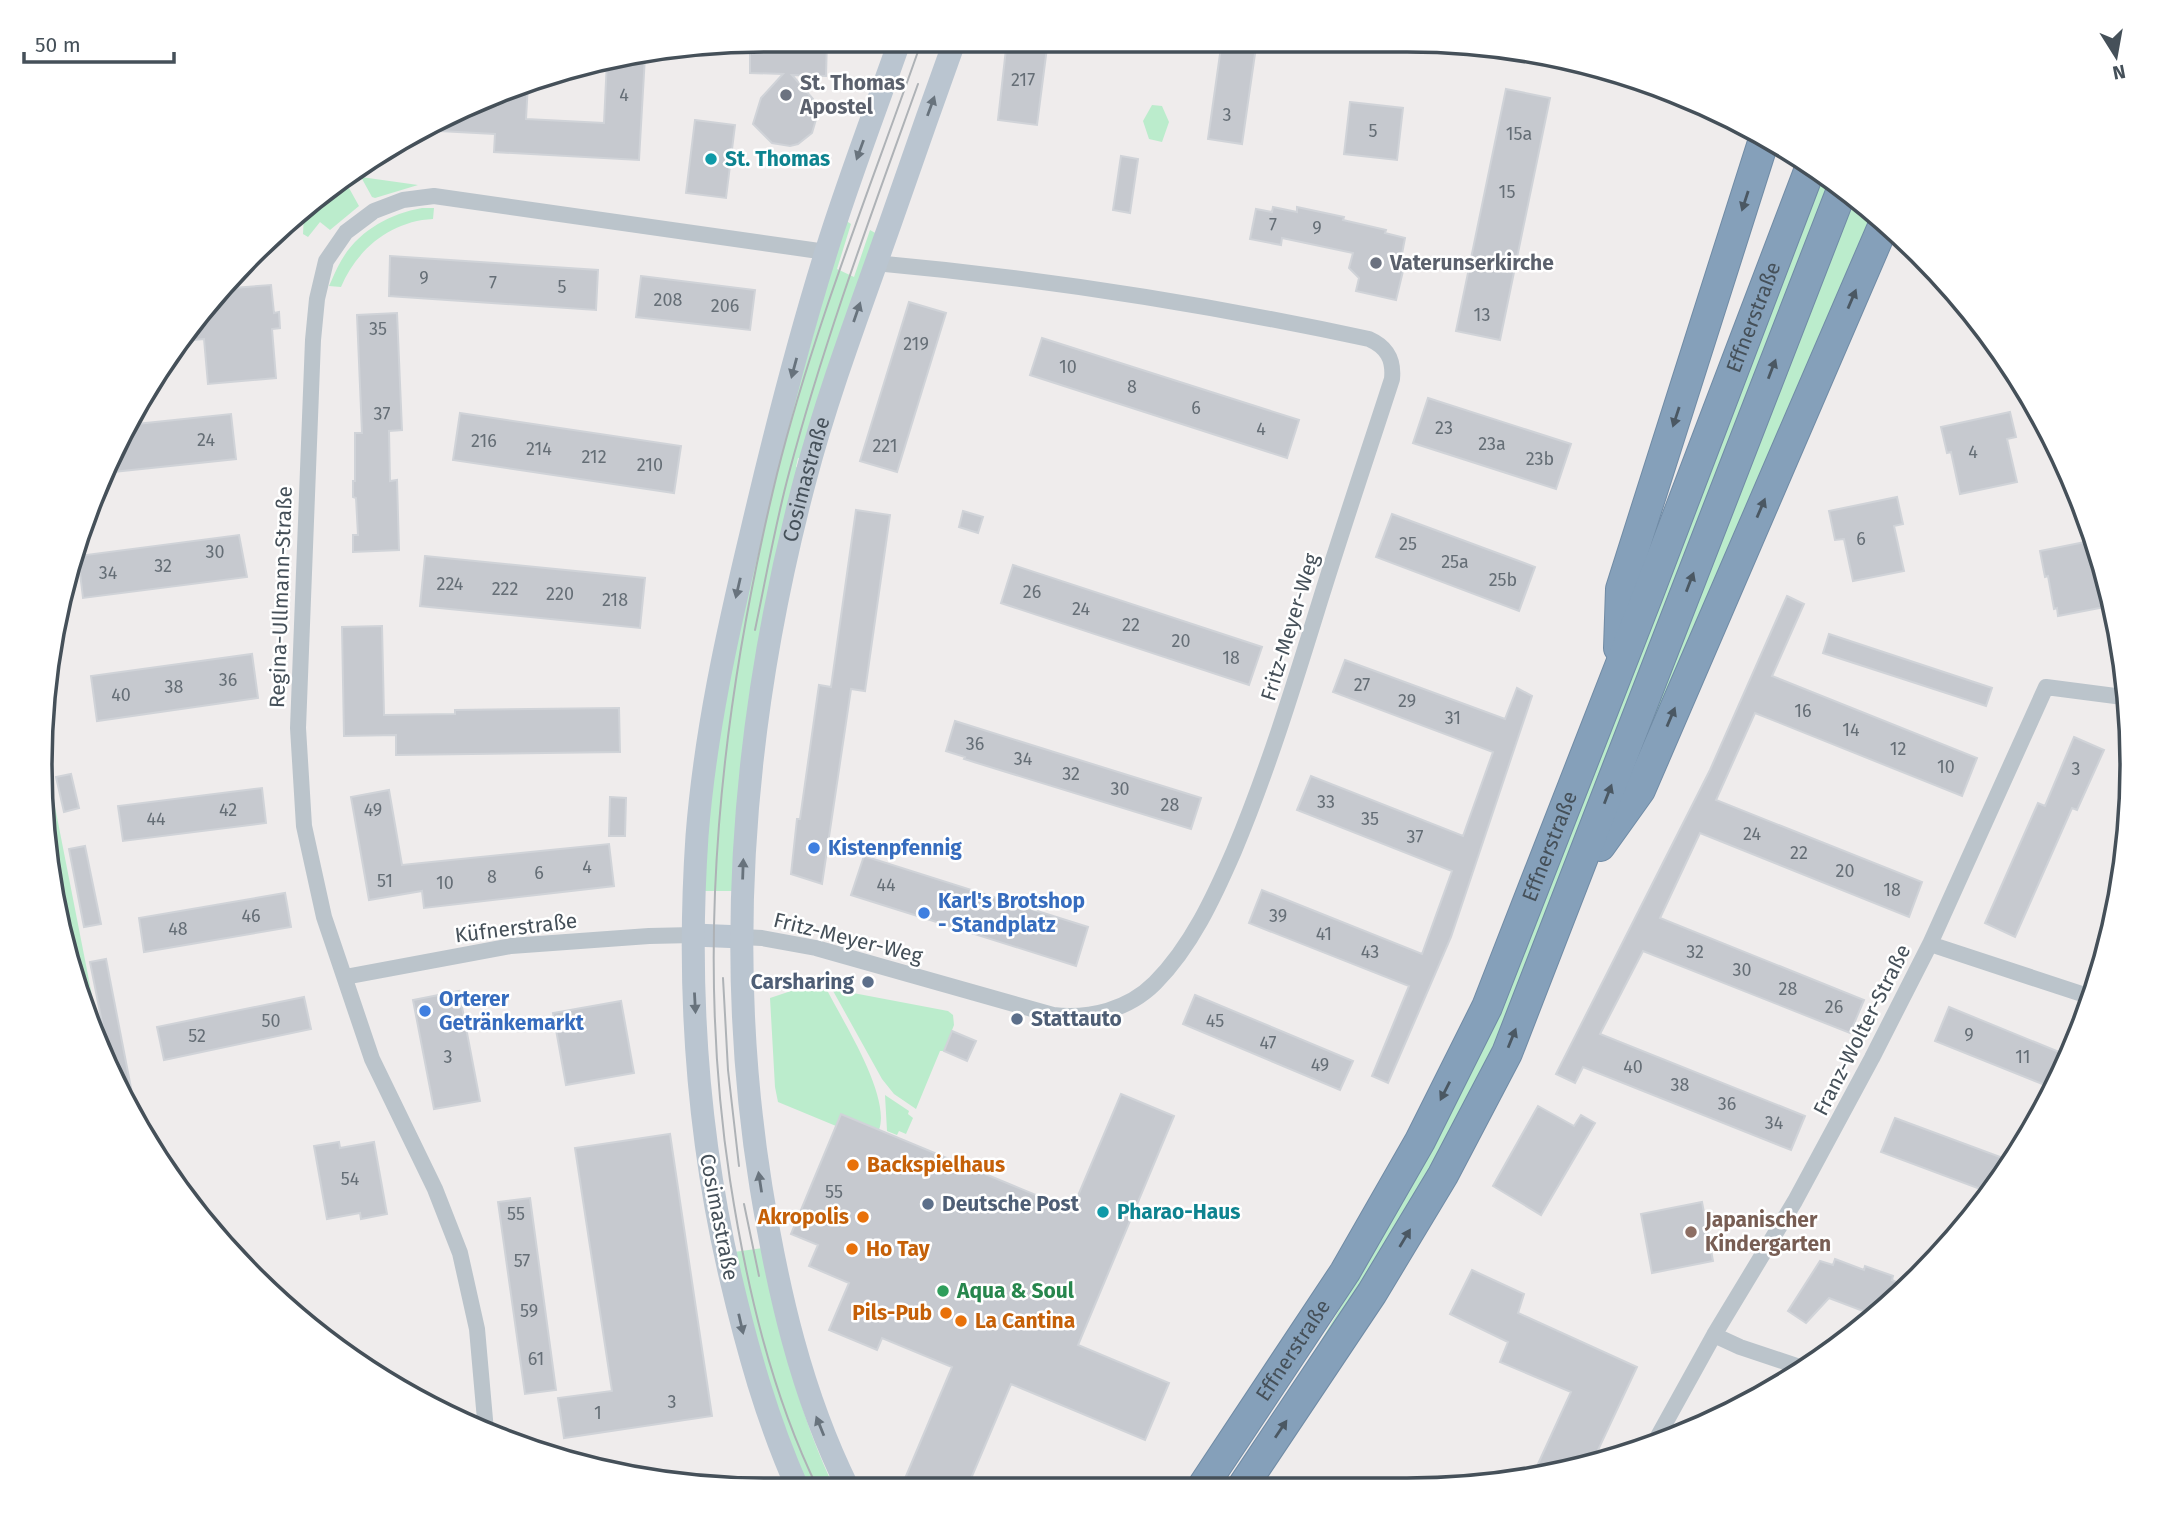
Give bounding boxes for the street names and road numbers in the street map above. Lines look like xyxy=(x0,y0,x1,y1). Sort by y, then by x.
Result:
street label: Effnerstraße xyxy=(1721,258,1786,376)
street label: Cosimastraße xyxy=(777,413,836,545)
street label: Regina-Ullmann-Straße xyxy=(264,485,298,709)
street label: Fritz-Meyer-Weg xyxy=(1255,550,1325,704)
street label: Effnerstraße xyxy=(1516,787,1583,905)
street label: Fritz-Meyer-Weg xyxy=(771,907,925,969)
street label: Küfnerstraße xyxy=(453,908,579,948)
street label: Franz-Wolter-Straße xyxy=(1808,940,1916,1120)
street label: Cosimastraße xyxy=(694,1151,744,1283)
street label: Effnerstraße xyxy=(1250,1294,1336,1406)

